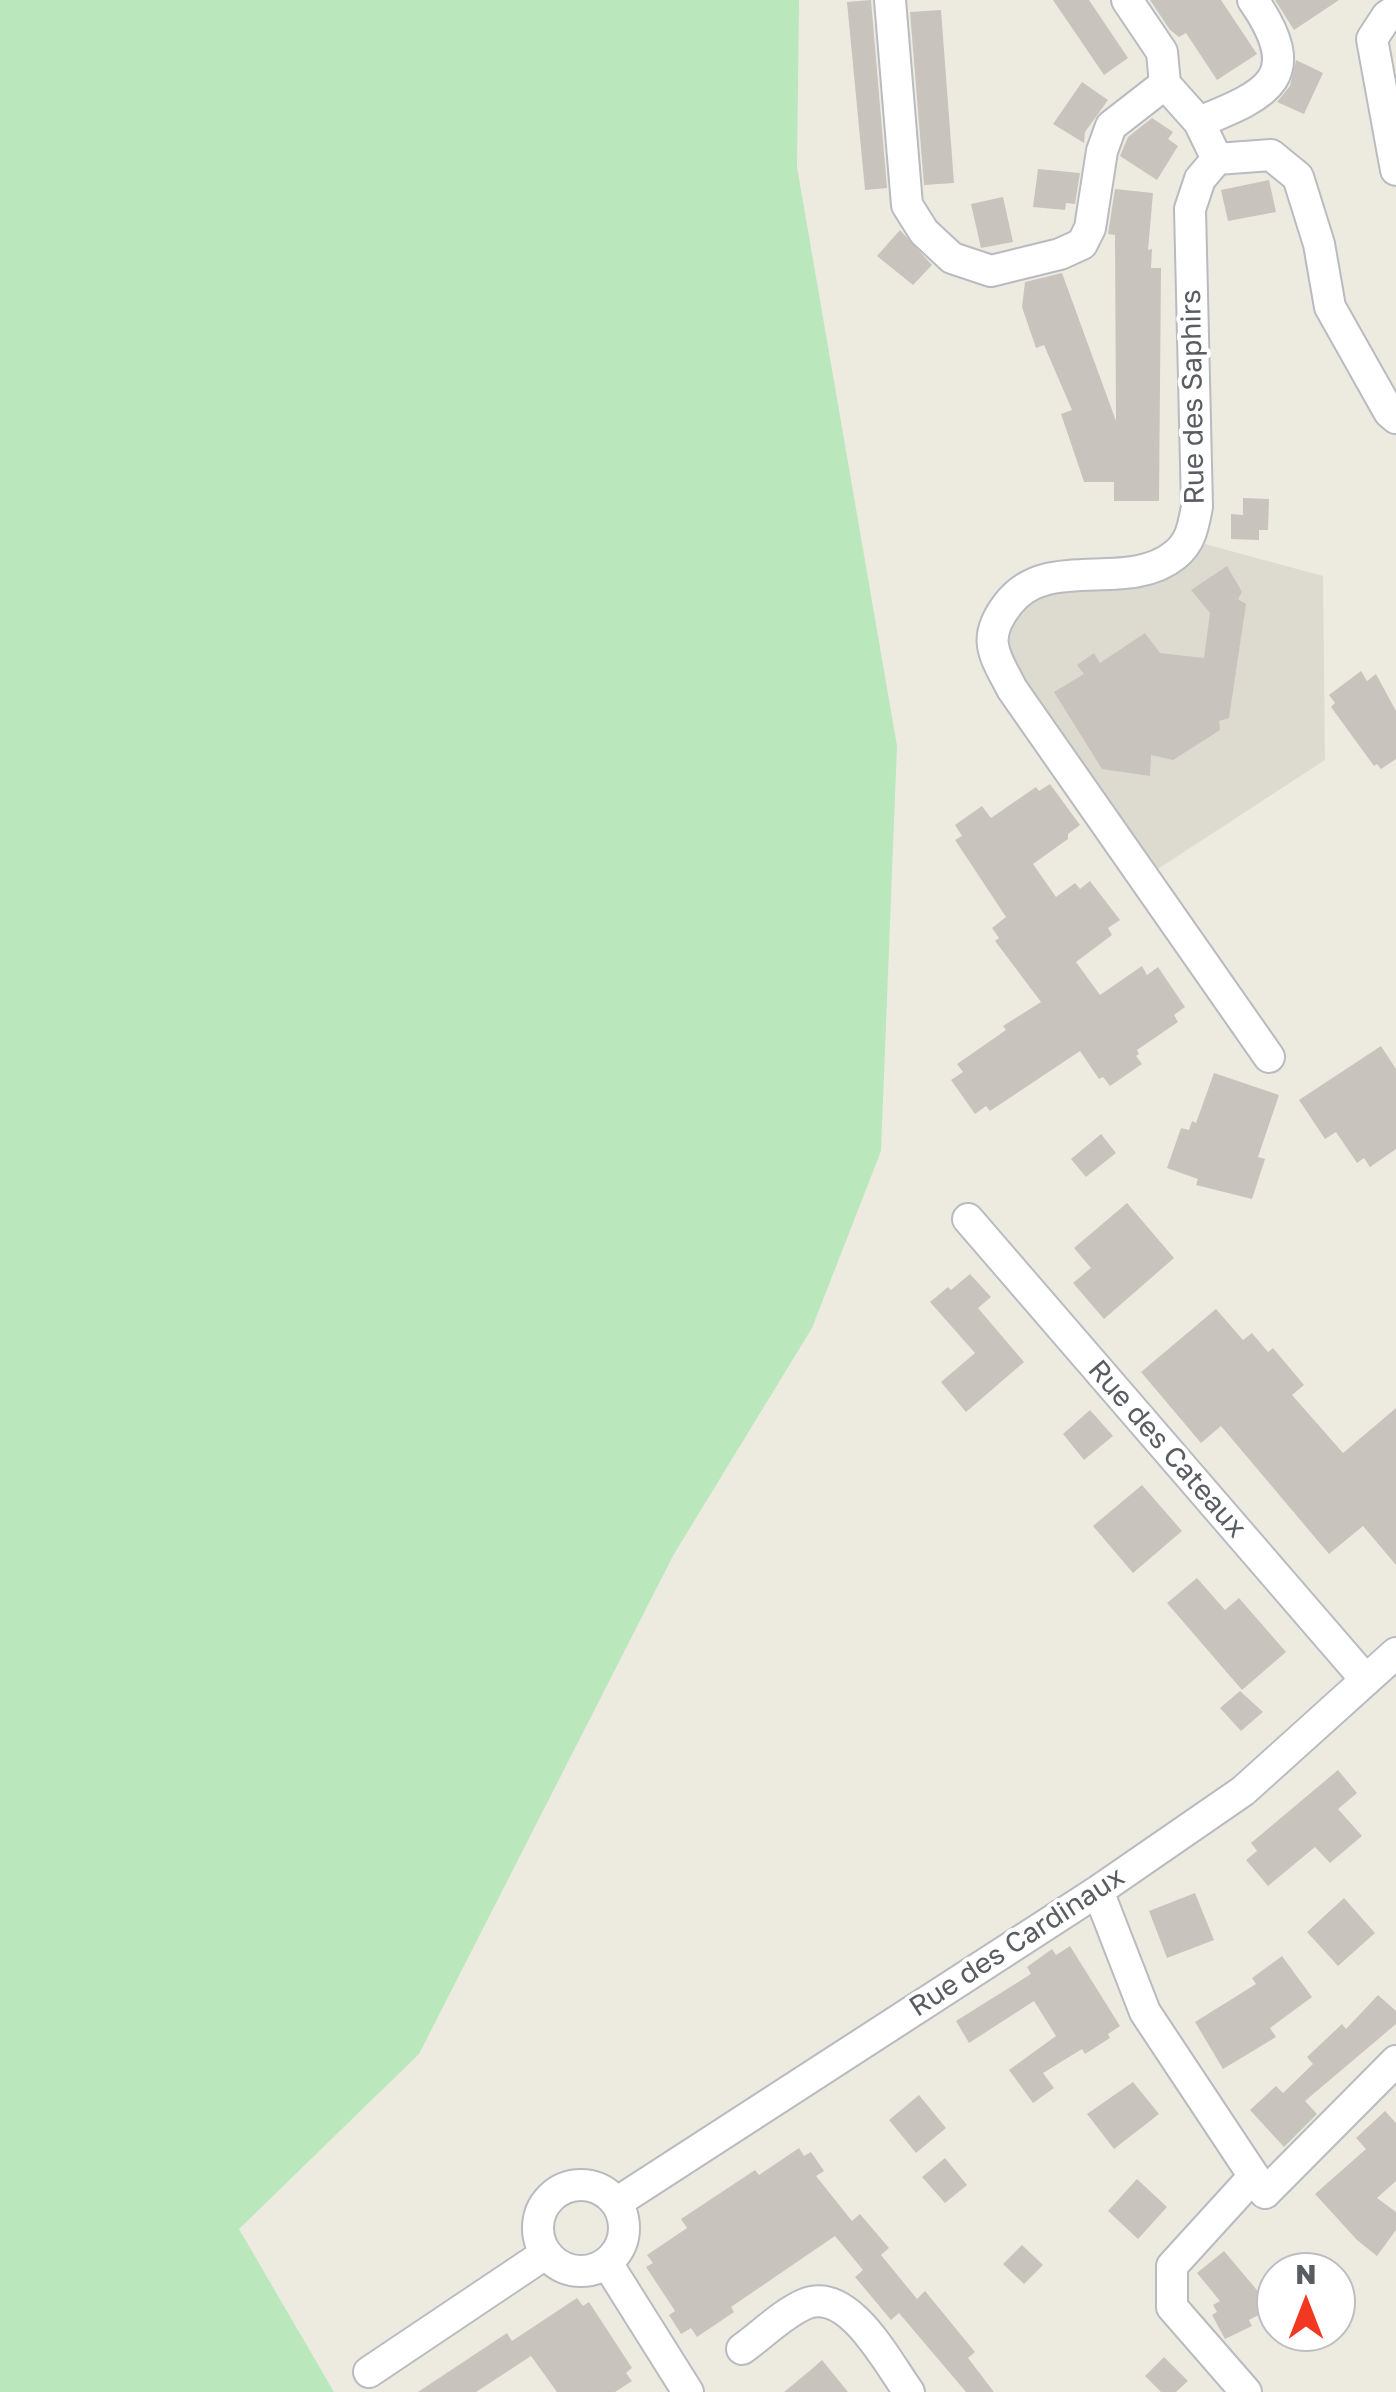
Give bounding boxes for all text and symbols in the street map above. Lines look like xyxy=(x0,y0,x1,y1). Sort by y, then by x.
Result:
street label: Rue des Saphirs xyxy=(1174,289,1212,505)
street label: Rue des Cateaux xyxy=(1081,1353,1253,1545)
street label: Rue des Cardinaux xyxy=(903,1860,1131,2024)
north arrow xyxy=(1256,2252,1356,2352)
text: N xyxy=(1295,2257,1317,2290)

